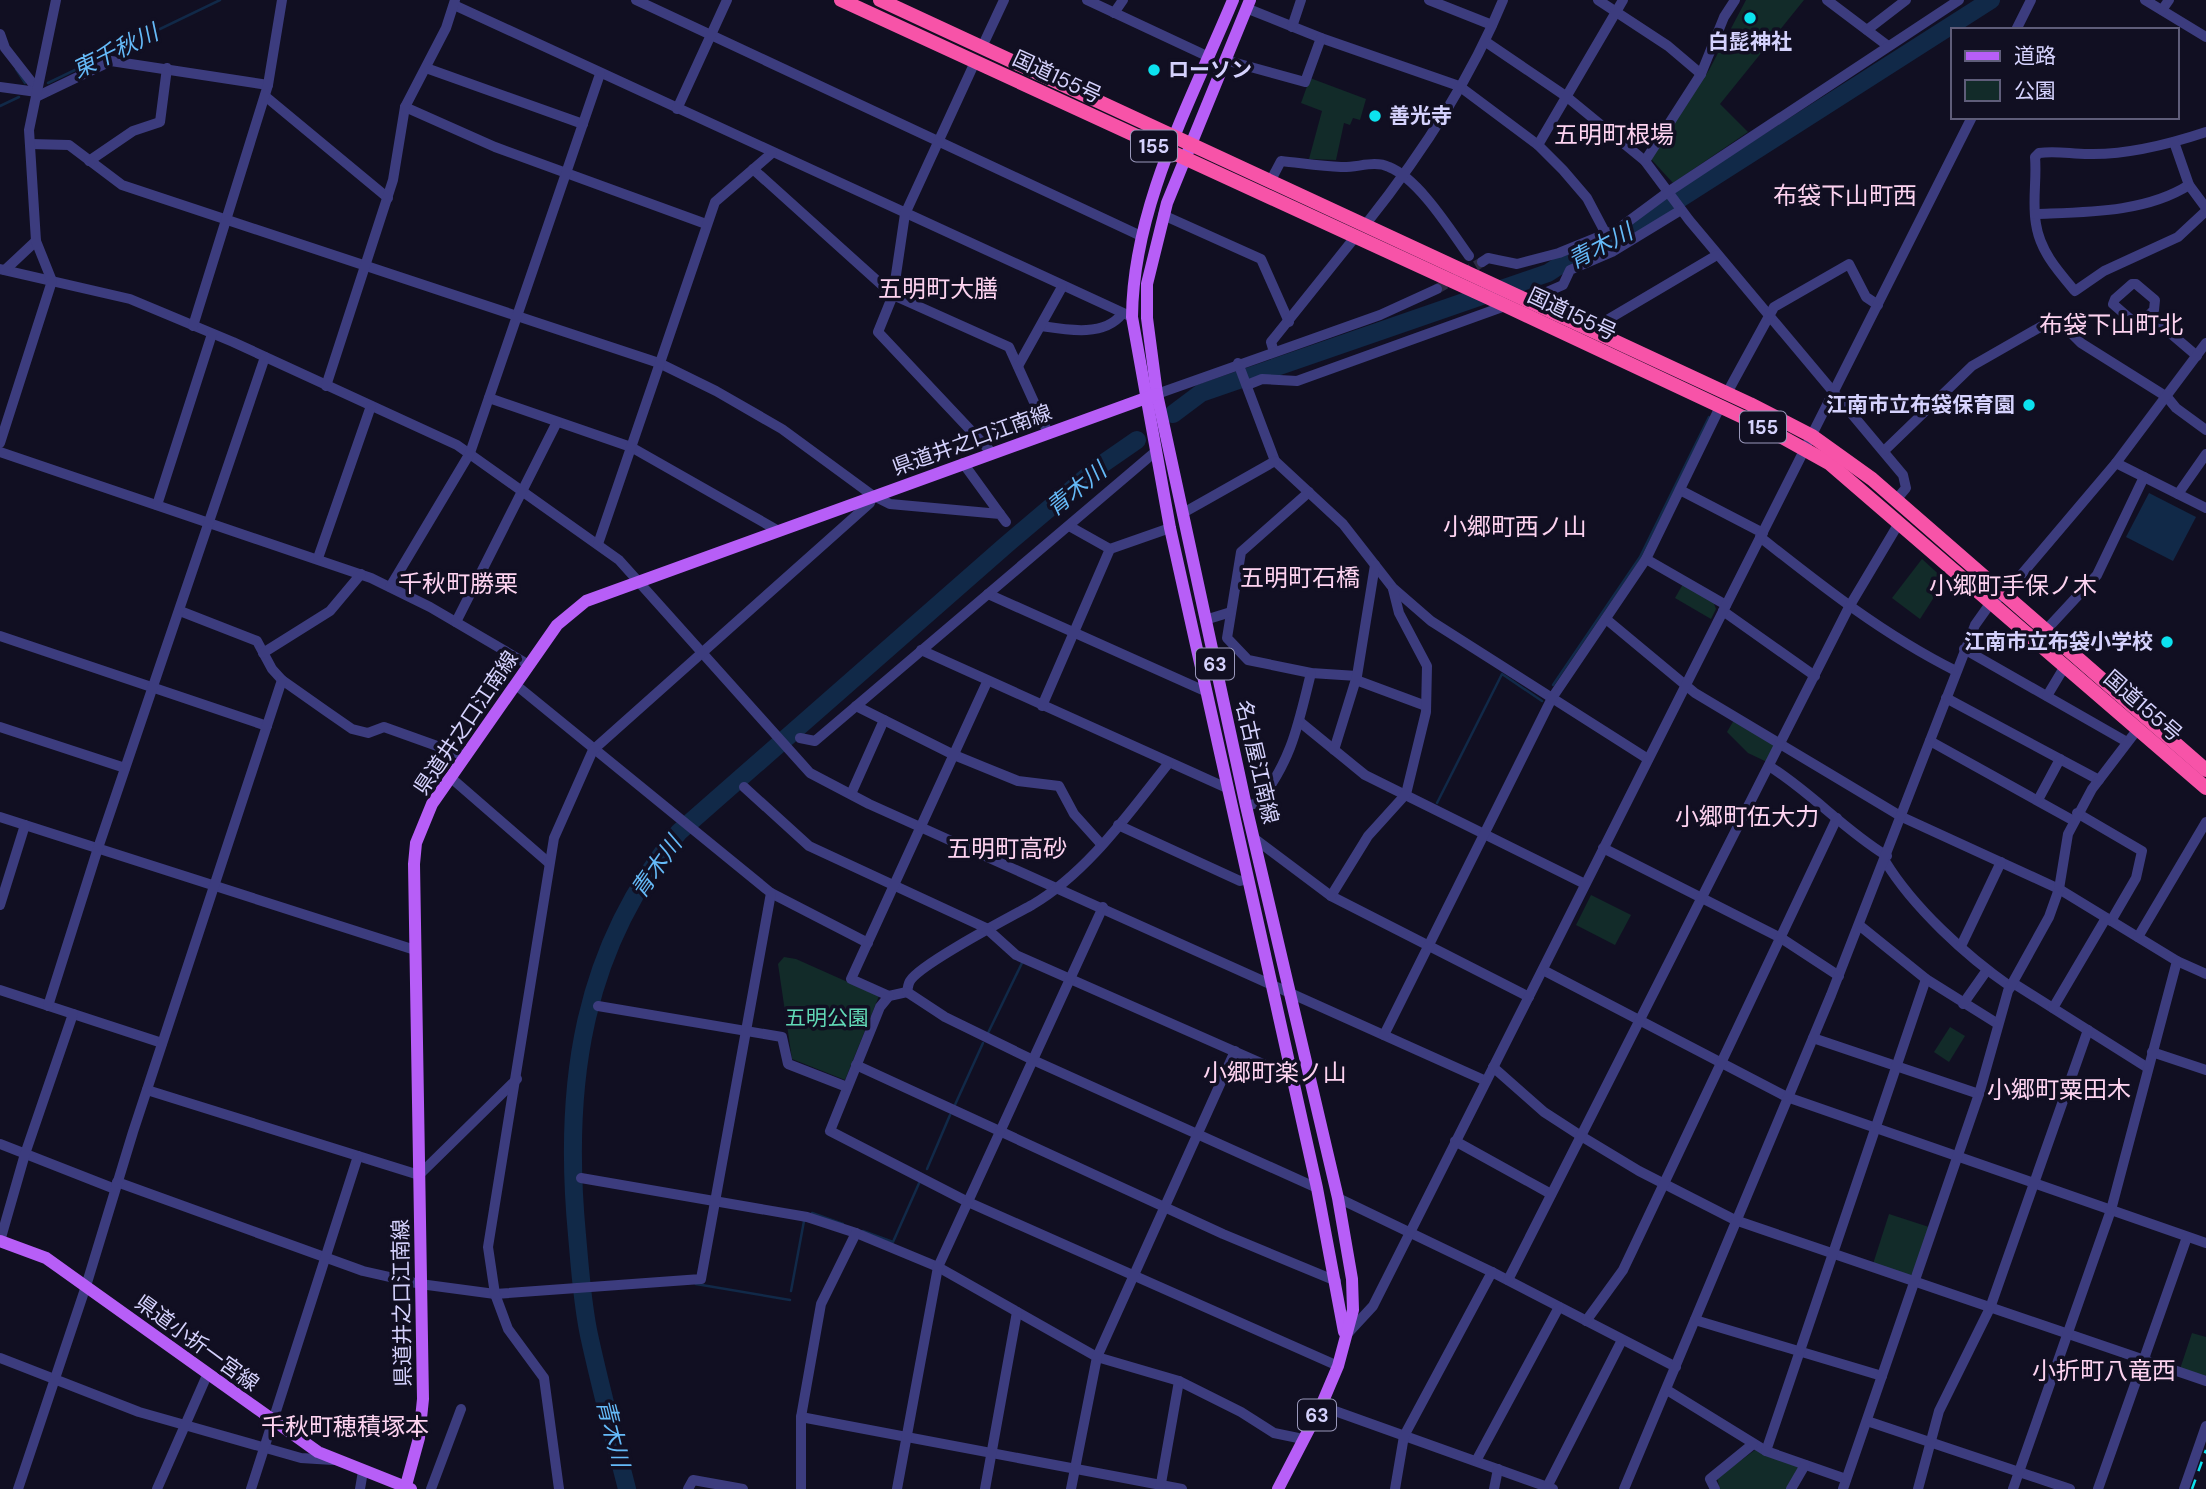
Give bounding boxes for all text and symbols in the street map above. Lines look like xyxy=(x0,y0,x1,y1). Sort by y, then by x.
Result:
marker: 白髭神社 xyxy=(1742,10,1758,26)
water label: 東千秋川 xyxy=(67,16,166,85)
place label: 白髭神社 xyxy=(1708,28,1792,56)
legend xyxy=(1951,28,2178,119)
text: 道路 xyxy=(2014,42,2056,70)
street label: 国道155号 xyxy=(1008,44,1106,110)
place label: ローソン xyxy=(1168,56,1252,84)
marker: ローソン xyxy=(1146,62,1162,78)
text: 公園 xyxy=(2014,77,2056,105)
place label: 善光寺 xyxy=(1389,102,1452,130)
marker: 善光寺 xyxy=(1367,108,1383,124)
district label: 五明町根場 xyxy=(1554,119,1674,150)
road number: 155 xyxy=(1131,130,1177,162)
district label: 布袋下山町西 xyxy=(1773,180,1917,211)
water label: 青木川 xyxy=(1562,215,1640,275)
district label: 五明町大膳 xyxy=(878,273,998,304)
street label: 国道155号 xyxy=(1523,281,1621,347)
district label: 布袋下山町北 xyxy=(2039,309,2183,340)
place label: 江南市立布袋保育園 xyxy=(1826,391,2015,419)
marker: 江南市立布袋保育園 xyxy=(2021,397,2037,413)
street label: 県道井之口江南線 xyxy=(888,398,1056,482)
road number: 155 xyxy=(1740,412,1786,442)
water label: 青木川 xyxy=(1040,454,1115,522)
district label: 小郷町西ノ山 xyxy=(1443,511,1587,542)
district label: 五明町石橋 xyxy=(1240,562,1360,593)
district label: 千秋町勝栗 xyxy=(398,568,518,599)
district label: 小郷町手保ノ木 xyxy=(1929,570,2097,601)
place label: 江南市立布袋小学校 xyxy=(1964,628,2153,656)
marker: 江南市立布袋小学校 xyxy=(2159,634,2175,650)
street label: 県道井之口江南線 xyxy=(407,646,525,800)
road number: 63 xyxy=(1196,649,1234,680)
street label: 国道155号 xyxy=(2098,664,2188,748)
street label: 名古屋江南線 xyxy=(1229,697,1285,827)
district label: 小郷町伍大力 xyxy=(1675,801,1819,832)
water label: 青木川 xyxy=(624,828,690,904)
district label: 五明町高砂 xyxy=(947,833,1067,864)
park label: 五明公園 xyxy=(785,1004,869,1032)
district label: 小郷町楽ノ山 xyxy=(1203,1057,1347,1088)
district label: 小郷町粟田木 xyxy=(1987,1074,2131,1105)
street label: 県道井之口江南線 xyxy=(387,1219,417,1387)
street label: 県道小折一宮線 xyxy=(129,1288,265,1398)
district label: 小折町八竜西 xyxy=(2032,1355,2176,1386)
water label: 青木川 xyxy=(590,1396,637,1473)
road number: 63 xyxy=(1298,1400,1336,1430)
district label: 千秋町穂積塚本 xyxy=(261,1411,429,1442)

